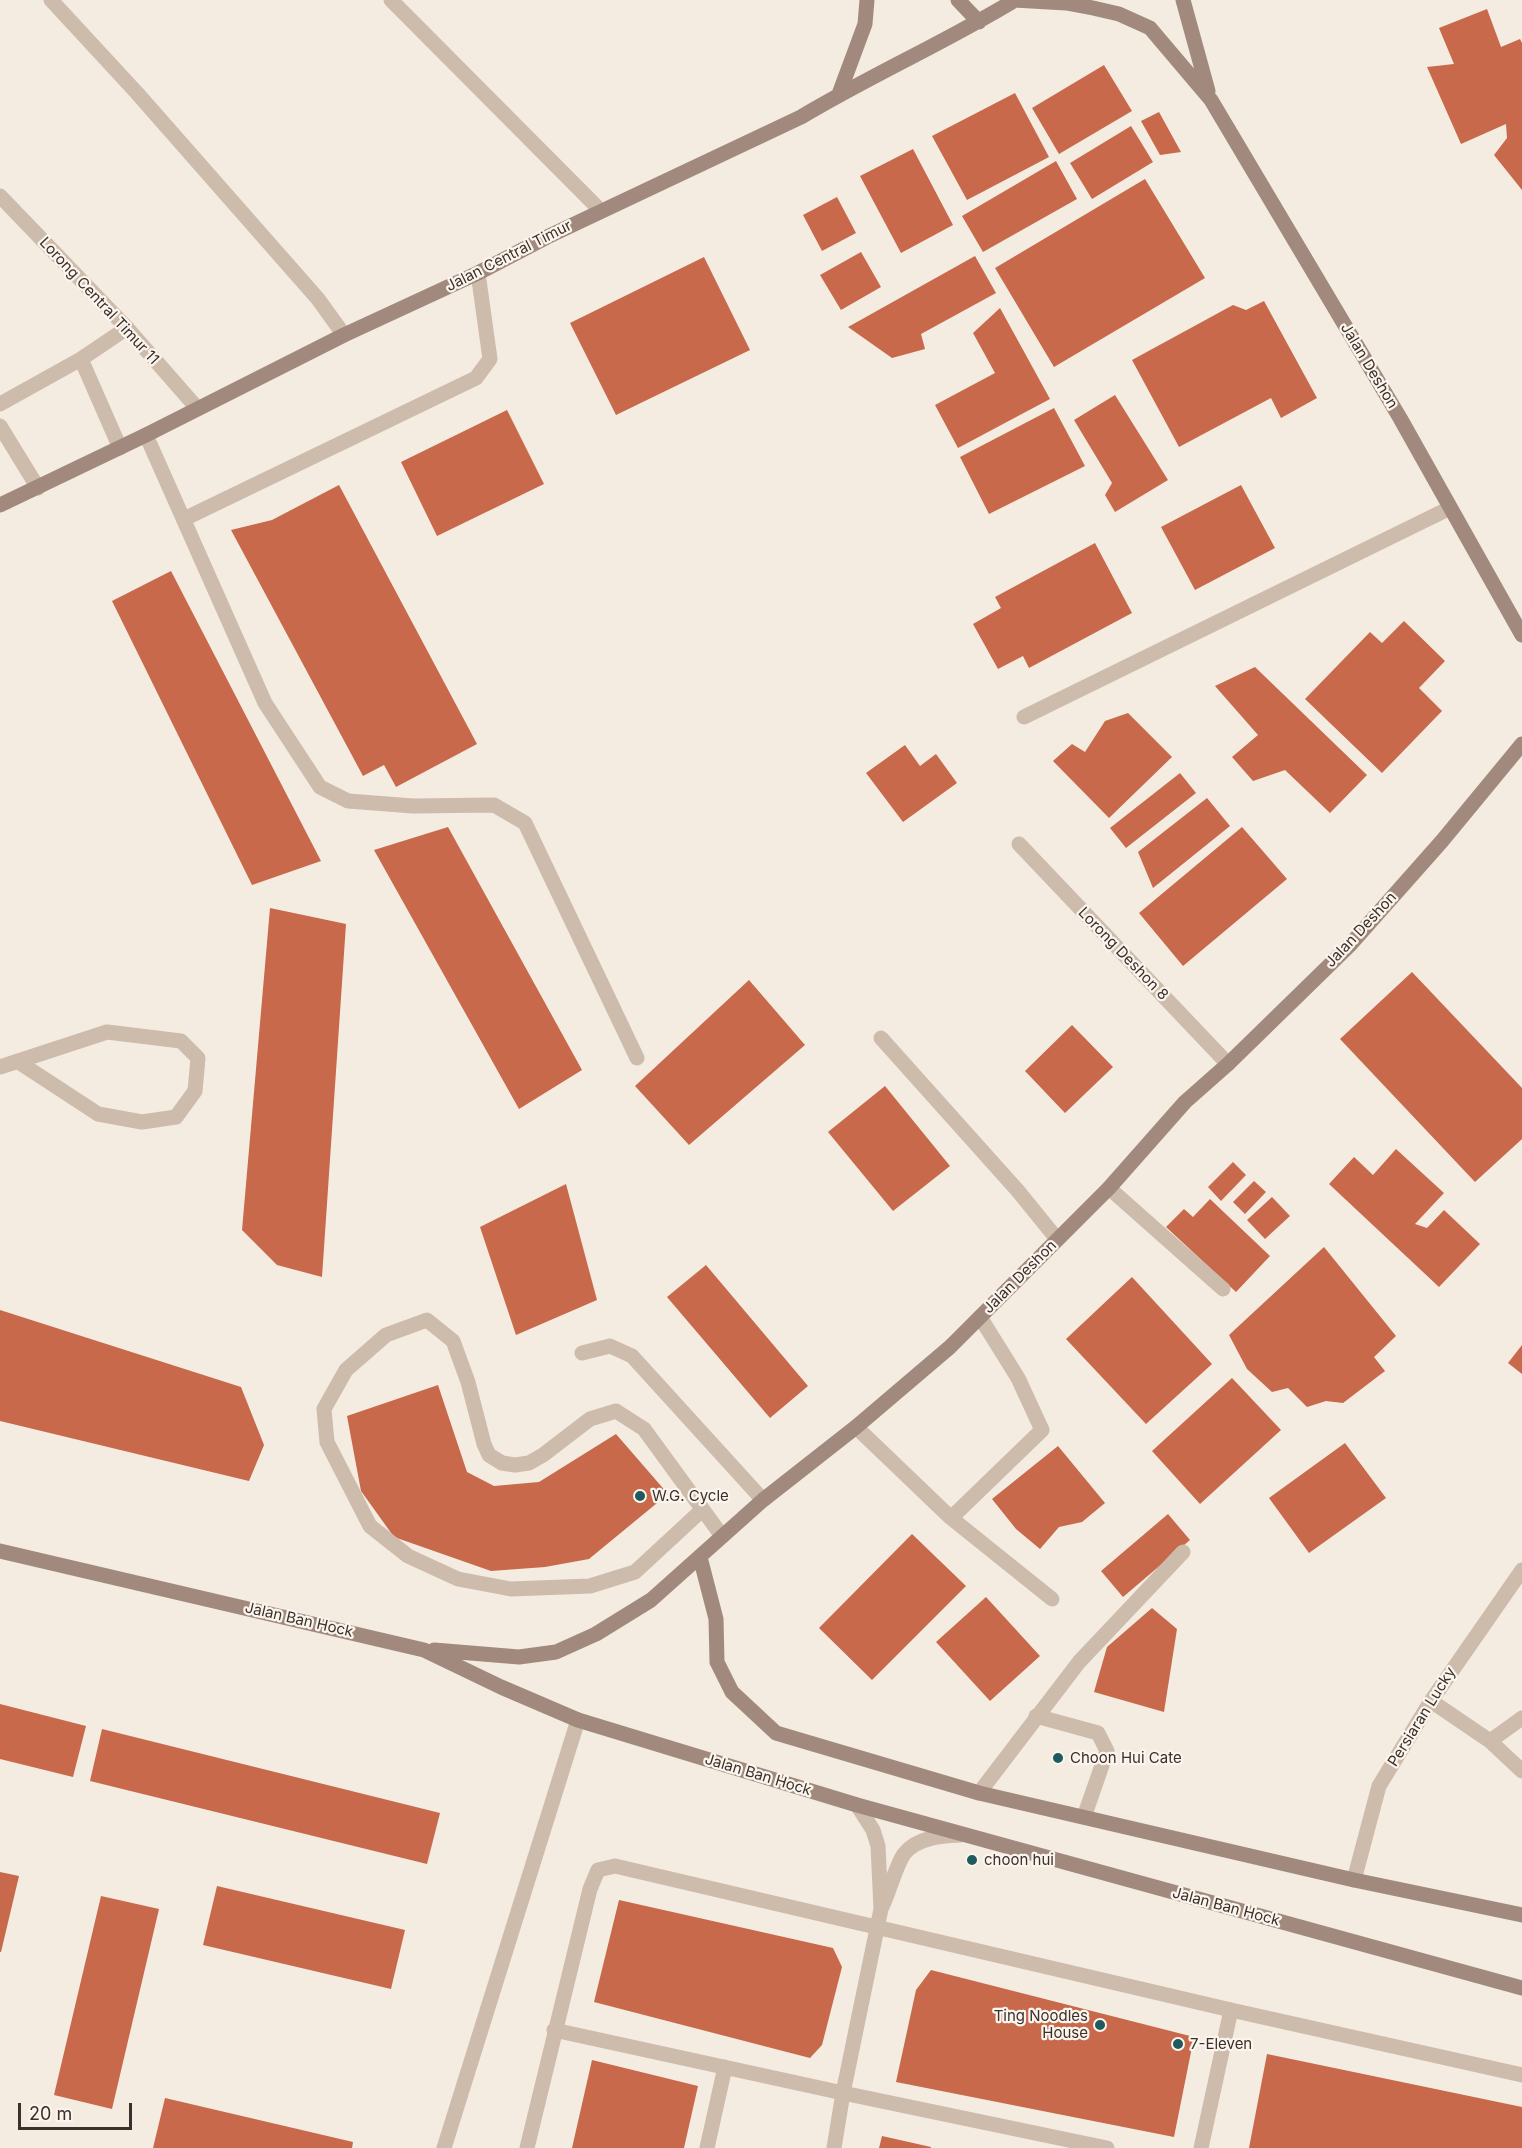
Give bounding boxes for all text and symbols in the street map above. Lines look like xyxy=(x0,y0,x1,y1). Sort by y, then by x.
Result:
street label: Jalan Central Timur xyxy=(443,217,575,295)
street label: Lorong Central Timur 11 xyxy=(35,234,163,368)
street label: Jalan Deshon xyxy=(1336,320,1402,412)
street label: Jalan Deshon xyxy=(1322,889,1400,971)
street label: Lorong Deshon 8 xyxy=(1074,904,1172,1004)
street label: Jalan Deshon xyxy=(980,1237,1060,1317)
place label: W.G. Cycle xyxy=(652,1487,729,1505)
marker: W.G. Cycle xyxy=(633,1489,647,1503)
street label: Jalan Ban Hock xyxy=(243,1599,355,1641)
street label: Persiaran Lucky xyxy=(1384,1664,1460,1770)
place label: Choon Hui Cate xyxy=(1070,1749,1182,1767)
street label: Jalan Ban Hock xyxy=(703,1750,813,1800)
marker: Choon Hui Cate xyxy=(1051,1751,1065,1765)
place label: choon hui xyxy=(984,1851,1054,1869)
marker: choon hui xyxy=(965,1853,979,1867)
street label: Jalan Ban Hock xyxy=(1170,1884,1282,1930)
place label: Ting Noodles House xyxy=(994,2007,1088,2042)
marker: Ting Noodles House xyxy=(1093,2018,1107,2032)
place label: 7-Eleven xyxy=(1190,2035,1252,2053)
marker: 7-Eleven xyxy=(1171,2037,1185,2051)
scale bar xyxy=(21,2091,135,2129)
text: 20 m xyxy=(29,2103,72,2124)

